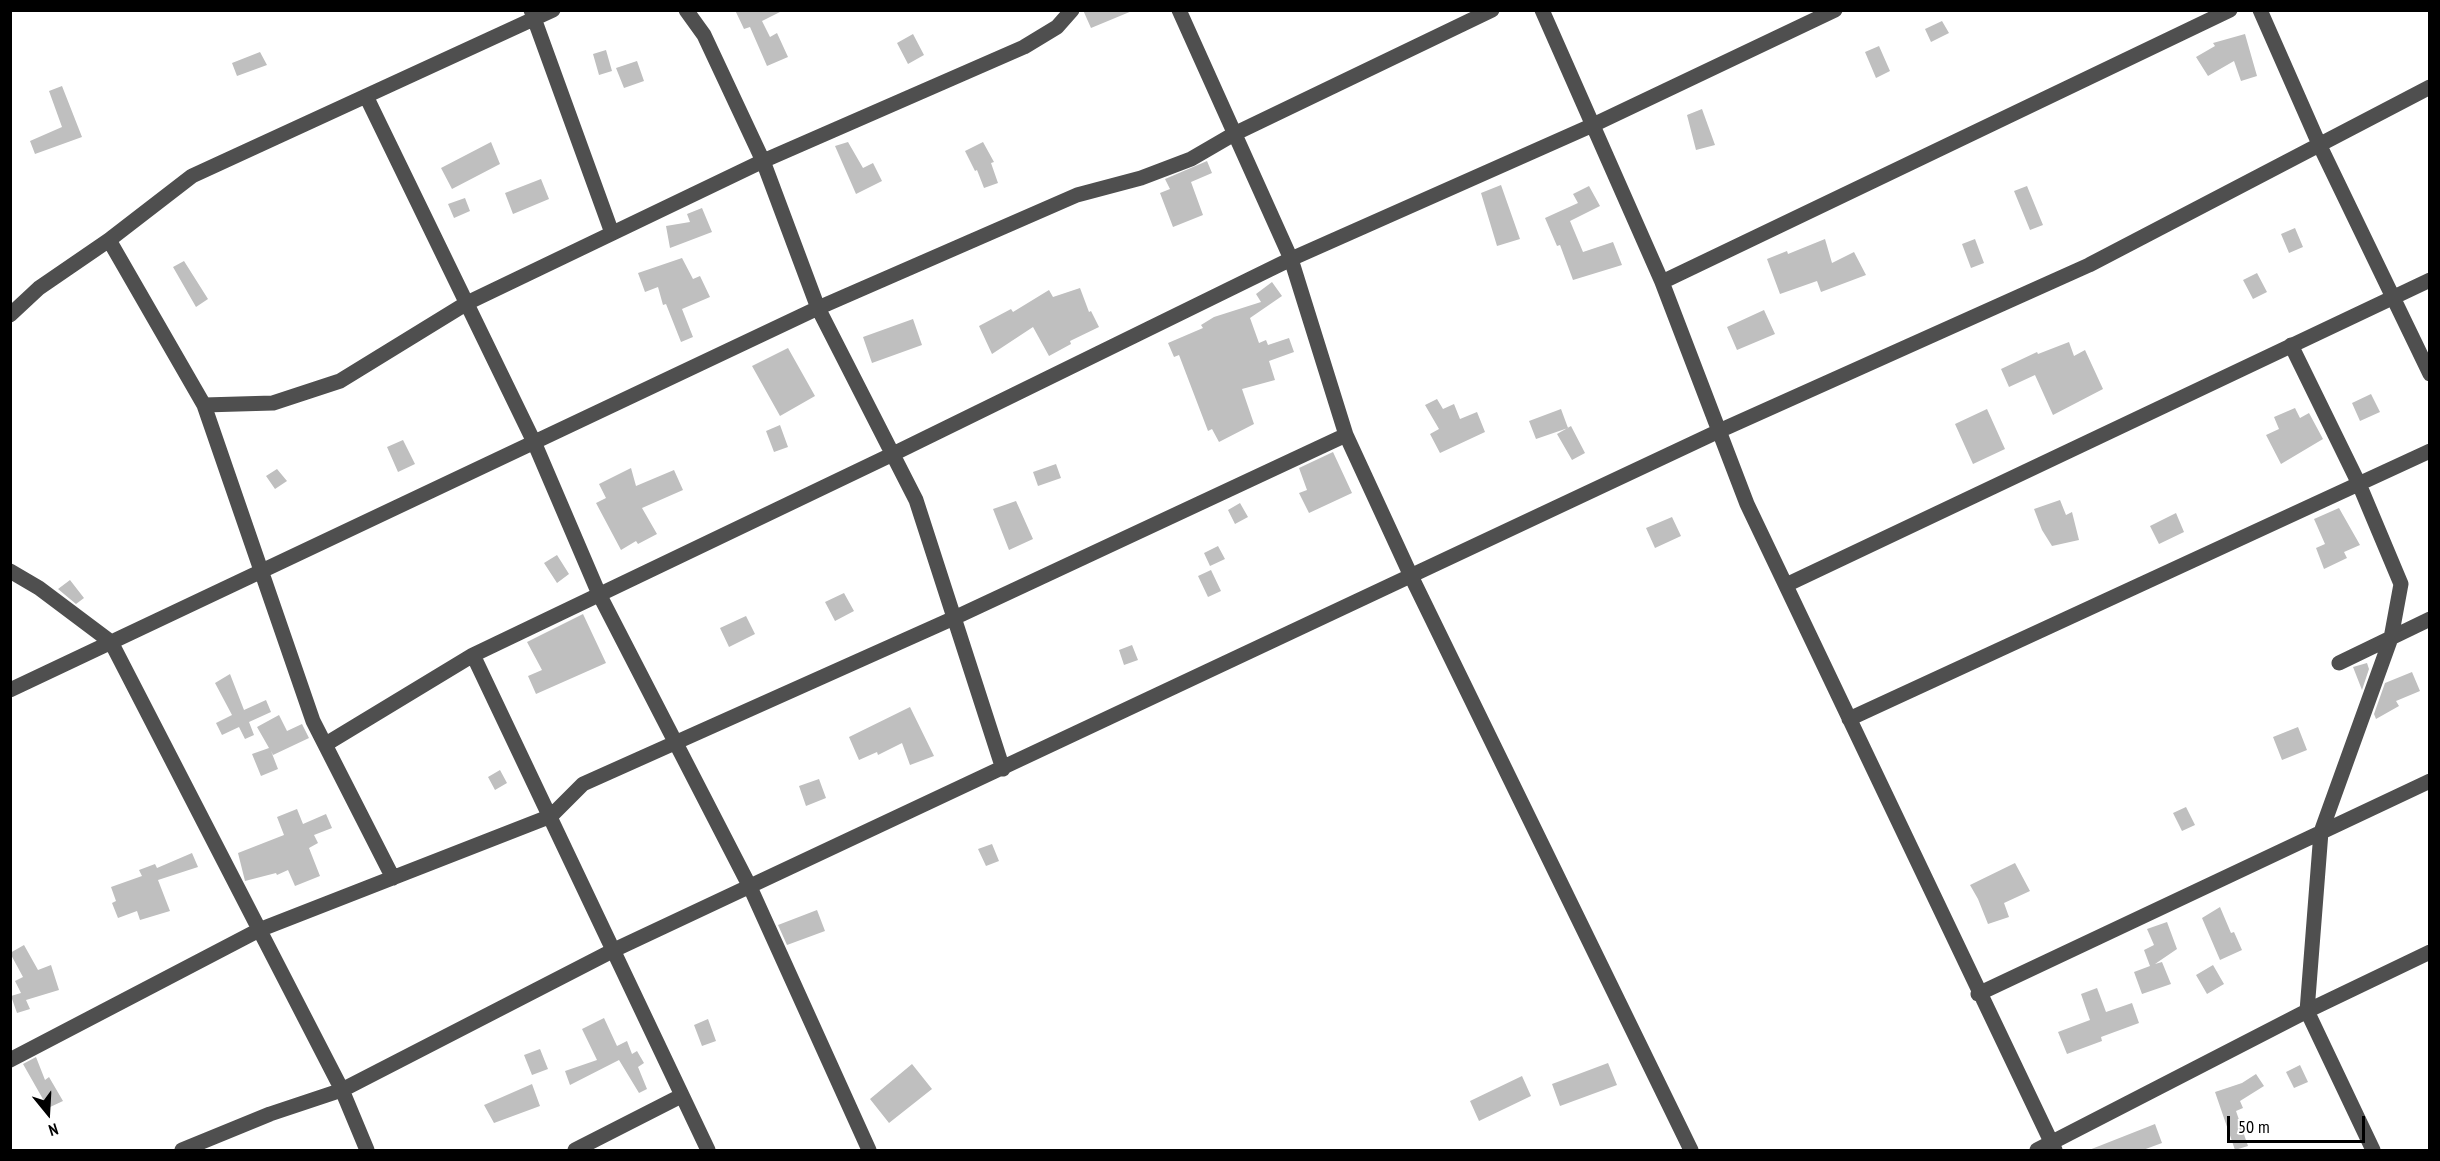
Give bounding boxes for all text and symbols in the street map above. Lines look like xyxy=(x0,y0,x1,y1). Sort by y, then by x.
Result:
north arrow xyxy=(18,1083,78,1143)
scale bar xyxy=(2230,1104,2368,1142)
text: 50 m xyxy=(2238,1115,2270,1138)
text: N xyxy=(46,1119,61,1141)

